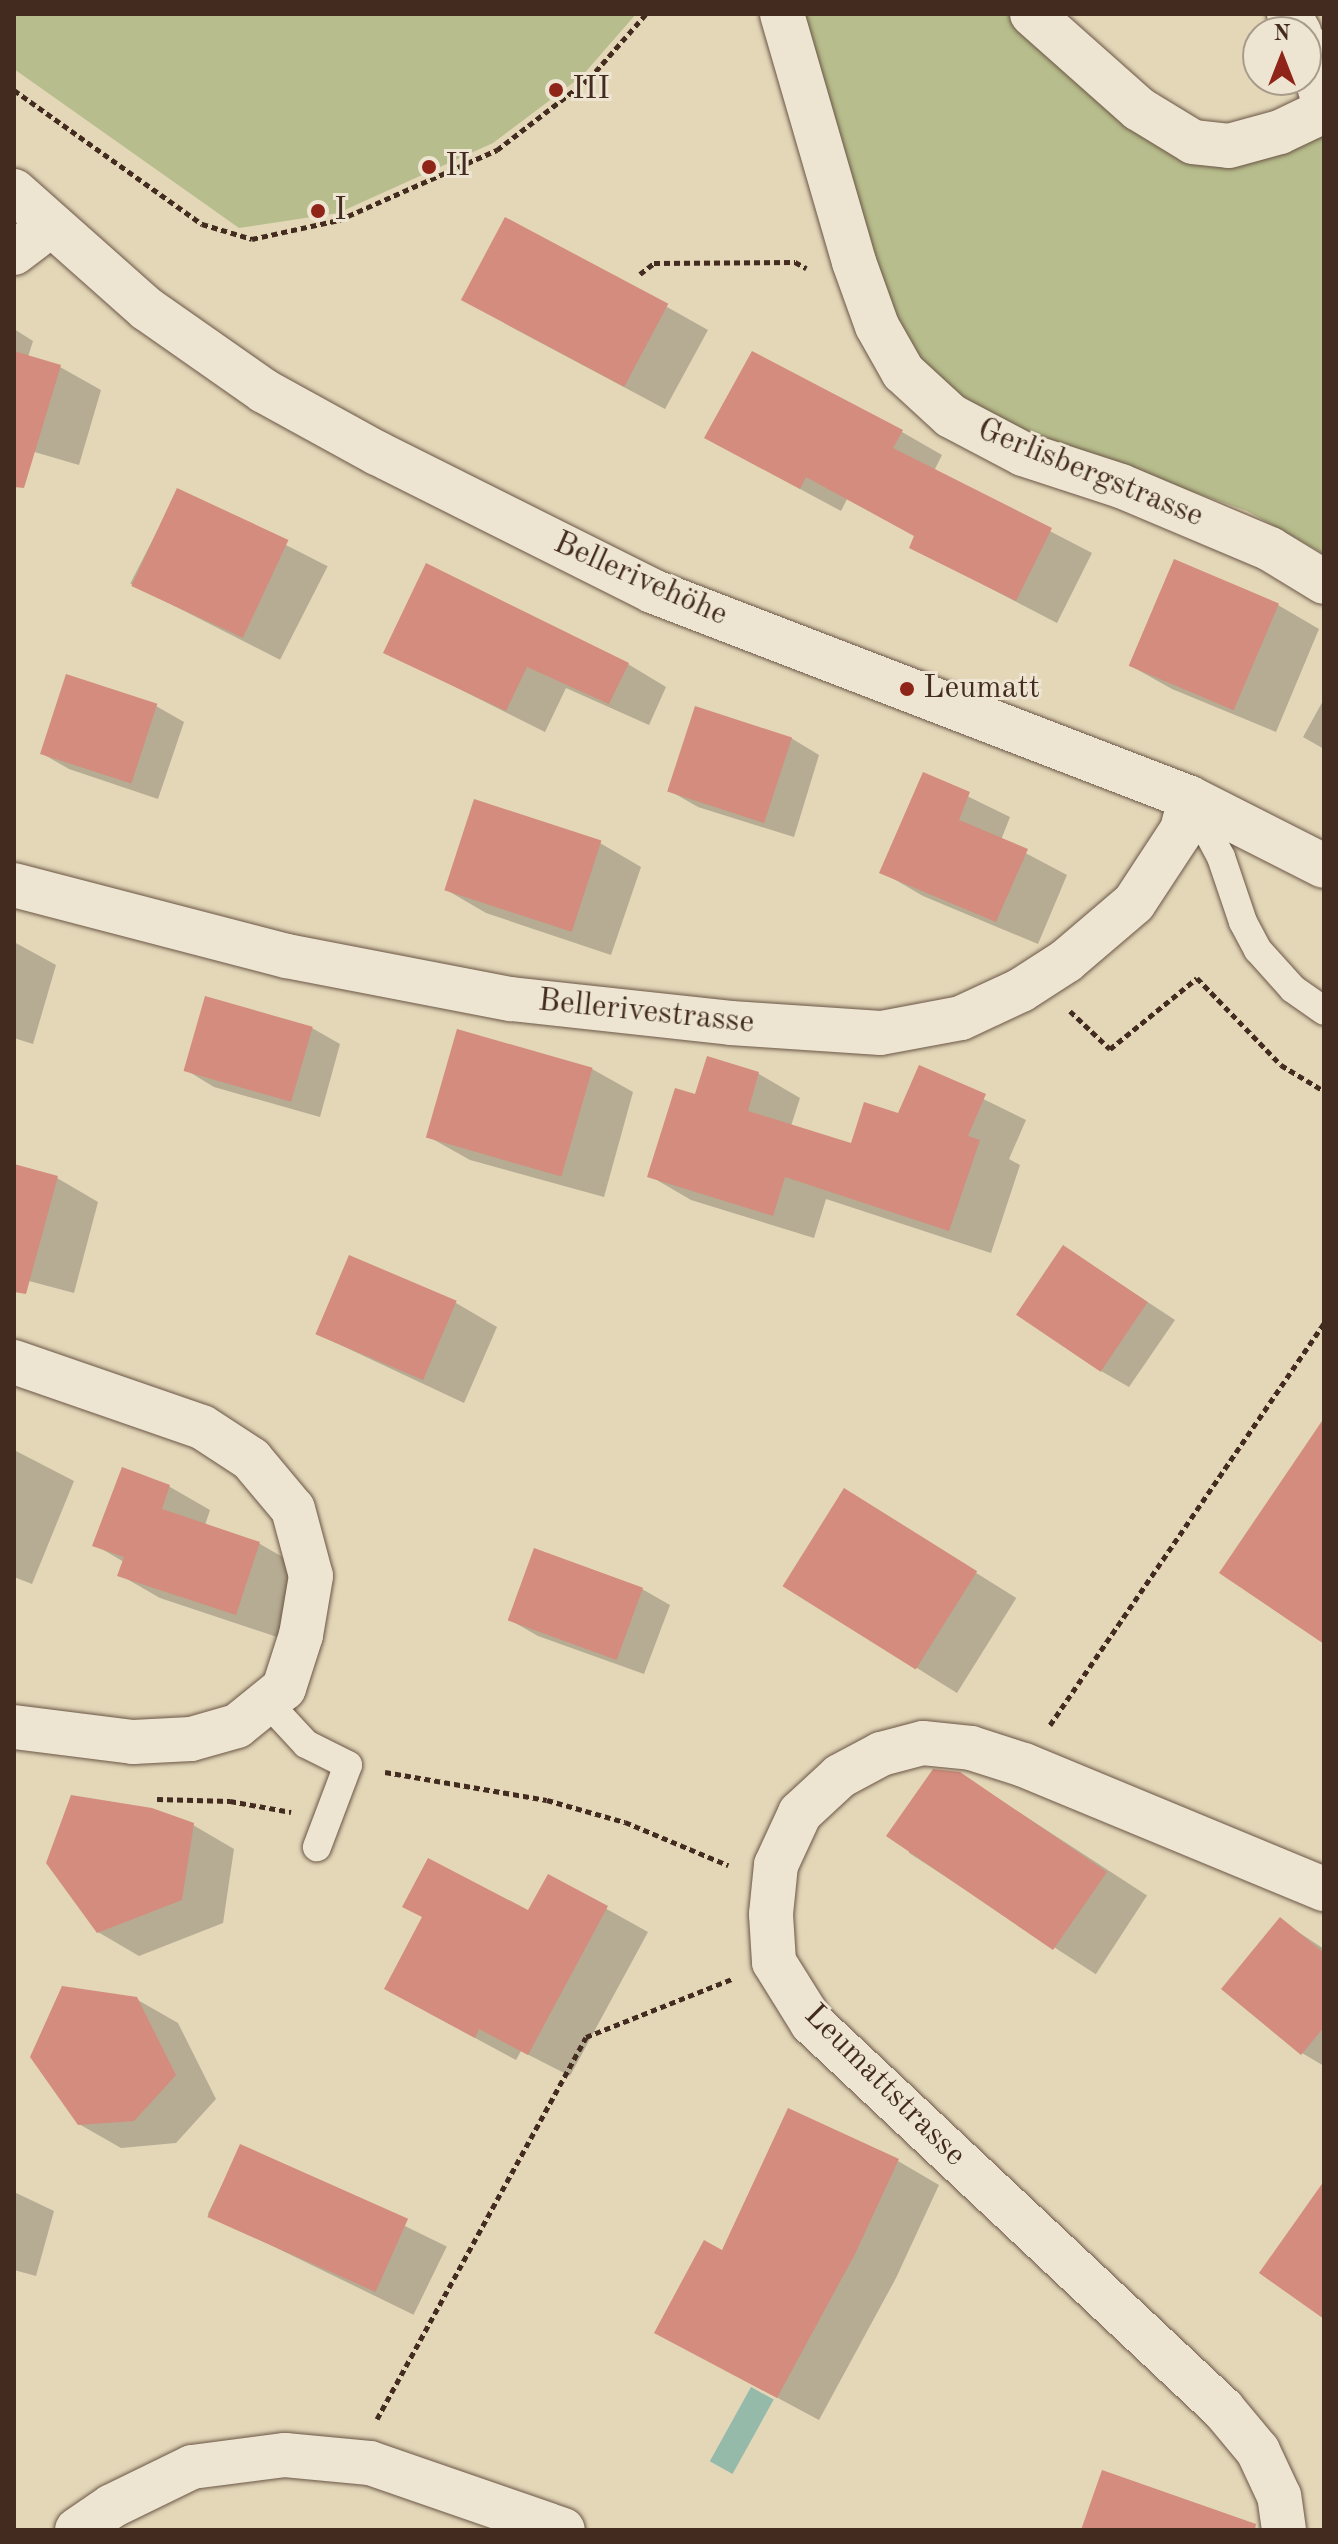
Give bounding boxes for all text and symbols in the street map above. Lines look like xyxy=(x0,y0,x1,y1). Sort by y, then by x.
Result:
north arrow xyxy=(1242,16,1322,96)
text: N xyxy=(1274,23,1290,45)
place label: III xyxy=(572,71,610,109)
marker: III xyxy=(547,81,565,99)
place label: II xyxy=(445,148,470,186)
marker: II xyxy=(420,158,438,176)
place label: I xyxy=(334,192,347,230)
marker: I xyxy=(309,202,327,220)
street label: Gerlisbergstrasse xyxy=(972,411,1208,537)
street label: Bellerivehöhe xyxy=(547,525,733,635)
place label: Leumatt xyxy=(923,670,1040,708)
marker: Leumatt xyxy=(898,680,916,698)
street label: Bellerivestrasse xyxy=(536,983,756,1043)
street label: Leumattstrasse xyxy=(795,1997,973,2175)

